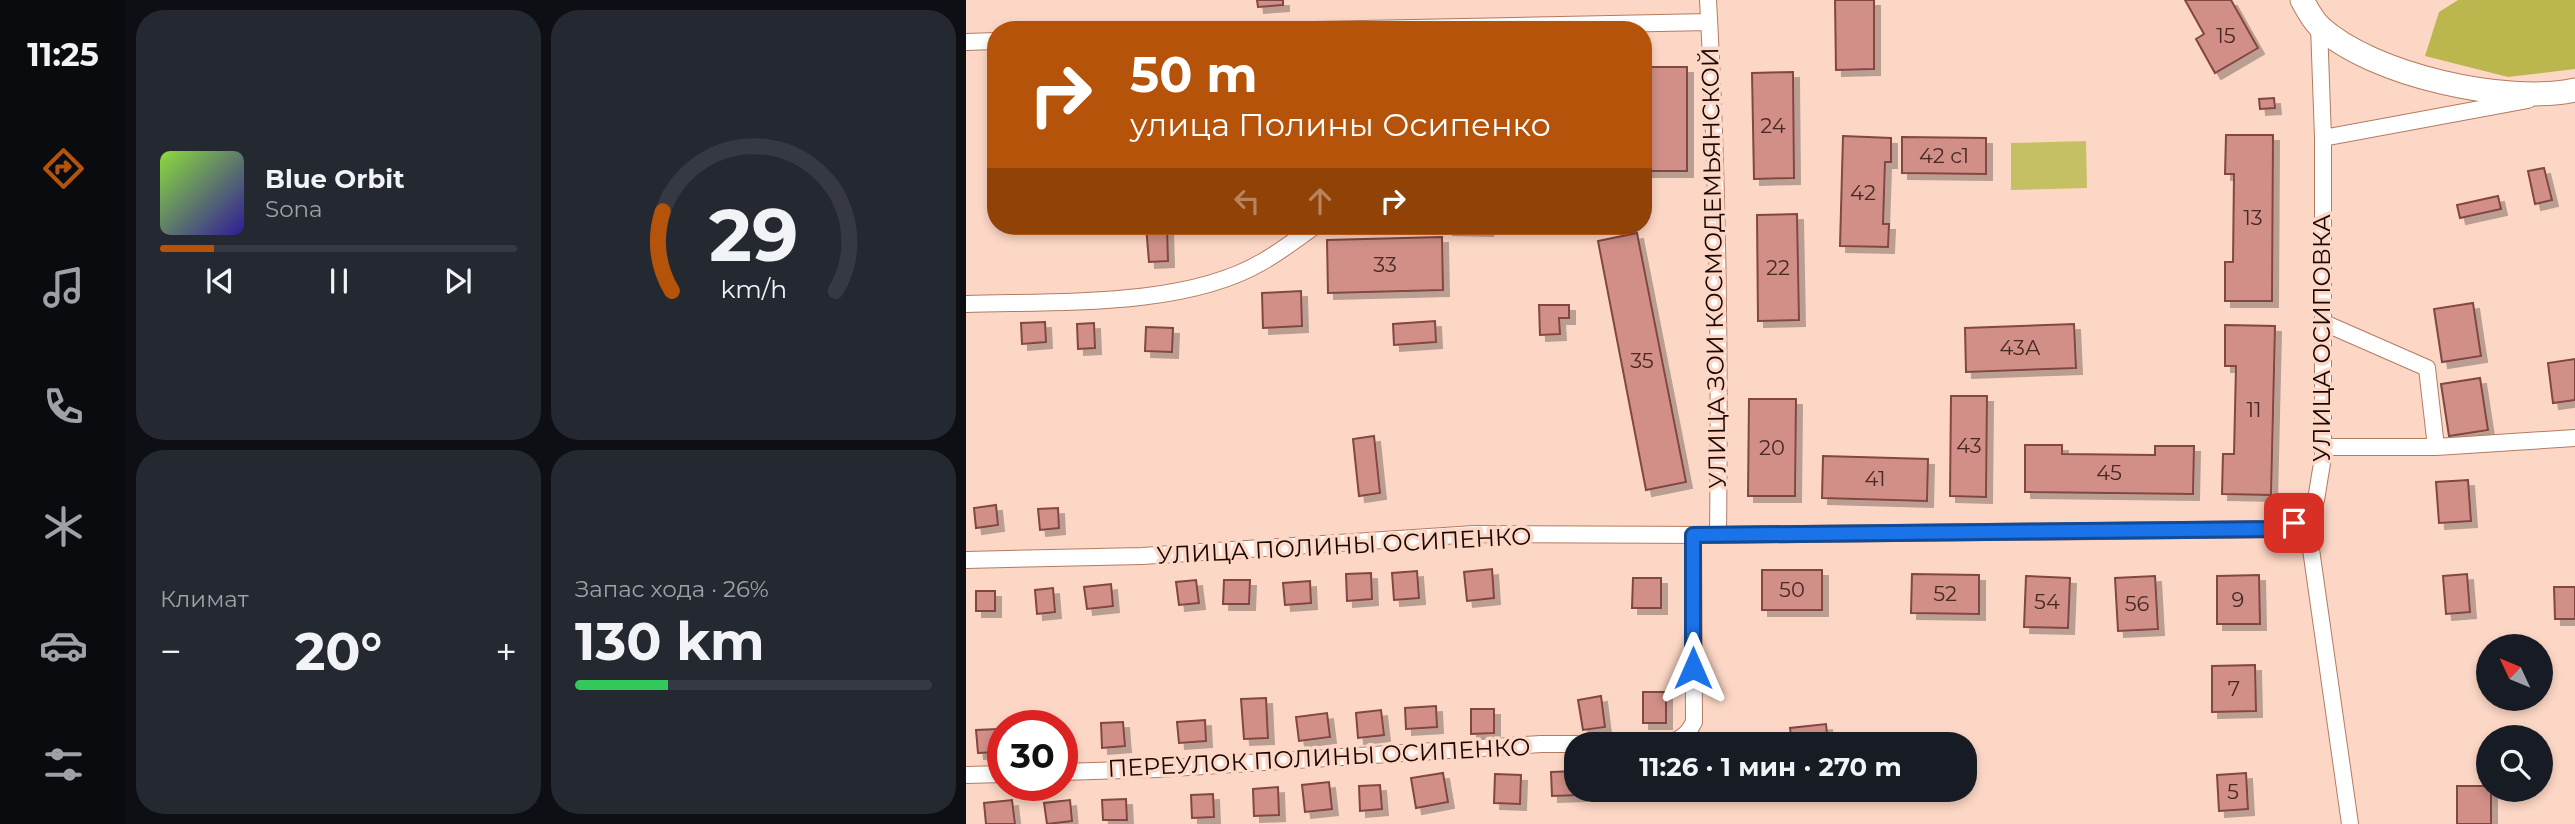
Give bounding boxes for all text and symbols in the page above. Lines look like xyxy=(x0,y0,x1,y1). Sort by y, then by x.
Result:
house number: 15 xyxy=(2216,23,2236,48)
text: 11:25 xyxy=(27,35,99,74)
text: 50 m xyxy=(1130,45,1258,104)
street label: УЛИЦА ЗОИ КОСМОДЕМЬЯНСКОЙ xyxy=(1695,47,1732,489)
icon: right xyxy=(1015,49,1106,140)
text: улица Полины Осипенко xyxy=(1130,105,1551,144)
house number: 24 xyxy=(1760,113,1786,138)
house number: 42 с1 xyxy=(1919,143,1969,168)
icon: directions xyxy=(39,144,88,193)
text: Blue Orbit xyxy=(265,163,404,195)
house number: 42 xyxy=(1850,180,1876,205)
icon: left xyxy=(1228,182,1266,220)
icon: ahead xyxy=(1301,182,1339,220)
icon: right xyxy=(1374,182,1412,220)
text: 29 xyxy=(709,192,798,280)
text: Sona xyxy=(265,195,323,223)
house number: 13 xyxy=(2243,205,2263,230)
street label: УЛИЦА ОСИПОВКА xyxy=(2307,214,2336,462)
house number: 33 xyxy=(1373,252,1397,277)
house number: 22 xyxy=(1766,255,1790,280)
icon: previous xyxy=(201,262,239,300)
icon: pause xyxy=(320,262,358,300)
icon: next xyxy=(439,262,477,300)
icon: music xyxy=(39,263,88,312)
text: km/h xyxy=(720,274,787,304)
house number: 43А xyxy=(1999,335,2041,360)
house number: 35 xyxy=(1630,348,1654,373)
icon: phone xyxy=(39,382,88,431)
house number: 11 xyxy=(2246,397,2262,422)
house number: 43 xyxy=(1956,433,1982,458)
house number: 20 xyxy=(1759,435,1785,460)
house number: 45 xyxy=(2096,460,2122,485)
house number: 41 xyxy=(1865,466,1885,491)
pin xyxy=(2264,493,2324,553)
icon: climate xyxy=(39,502,88,551)
icon: arrive xyxy=(2275,504,2313,542)
street label: УЛИЦА ПОЛИНЫ ОСИПЕНКО xyxy=(1156,521,1532,570)
text: Запас хода · 26% xyxy=(575,575,769,603)
house number: 50 xyxy=(1779,577,1805,602)
house number: 52 xyxy=(1933,581,1957,606)
text: Климат xyxy=(160,585,249,613)
house number: 9 xyxy=(2232,587,2244,612)
house number: 54 xyxy=(2034,589,2060,614)
house number: 56 xyxy=(2125,591,2150,616)
text: 130 km xyxy=(575,610,765,673)
text: 20° xyxy=(295,620,382,683)
icon: car xyxy=(39,621,88,670)
text: − xyxy=(160,628,182,675)
text: + xyxy=(495,628,517,675)
position arrow xyxy=(1656,631,1730,705)
north arrow xyxy=(2476,634,2553,710)
map controls xyxy=(2476,634,2553,802)
house number: 7 xyxy=(2228,676,2240,701)
speed limit sign: 30 xyxy=(987,710,1078,801)
button: search xyxy=(2476,725,2553,802)
street label: ПЕРЕУЛОК ПОЛИНЫ ОСИПЕНКО xyxy=(1107,732,1531,783)
icon: filters xyxy=(39,740,88,789)
text: 11:26 · 1 мин · 270 m xyxy=(1639,751,1902,783)
house number: 5 xyxy=(2227,779,2239,804)

